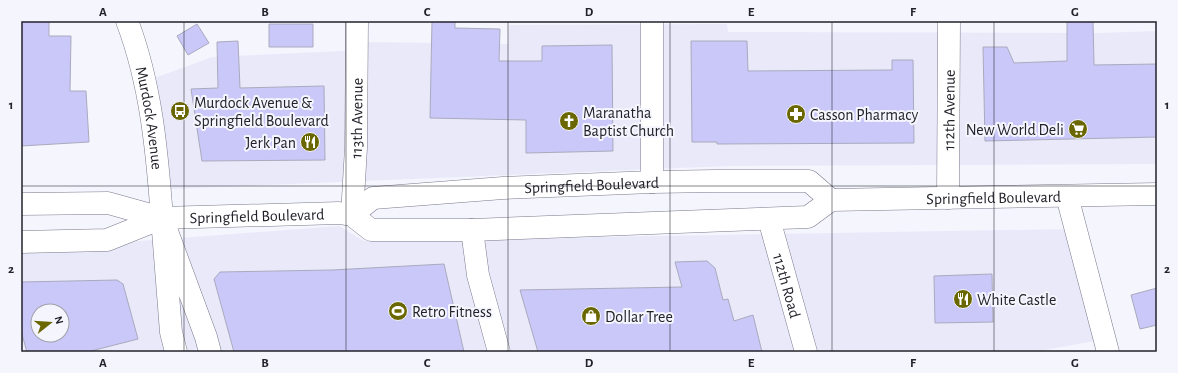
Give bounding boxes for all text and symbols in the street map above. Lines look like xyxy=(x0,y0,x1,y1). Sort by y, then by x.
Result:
text: A xyxy=(99,6,107,19)
text: B xyxy=(261,6,269,19)
text: C xyxy=(424,6,431,19)
text: D xyxy=(585,6,594,19)
text: E xyxy=(748,6,755,19)
text: F xyxy=(910,6,917,19)
text: G xyxy=(1071,6,1079,19)
street label: Murdock Avenue xyxy=(133,65,165,170)
street label: 112th Avenue xyxy=(941,69,958,151)
street label: 113th Avenue xyxy=(348,78,366,159)
place label: Murdock Avenue & Springfield Boulevard xyxy=(194,95,329,129)
text: 1 xyxy=(9,99,13,112)
text: 1 xyxy=(1165,99,1169,112)
bus stop icon: Murdock Avenue & Springfield Boulevard xyxy=(169,100,191,122)
pharmacy icon: Casson Pharmacy xyxy=(785,103,807,125)
place label: Maranatha Baptist Church xyxy=(583,105,674,139)
place label: Casson Pharmacy xyxy=(810,107,919,124)
church icon: Maranatha Baptist Church xyxy=(558,110,580,132)
supermarket icon: New World Deli xyxy=(1067,118,1089,140)
place label: New World Deli xyxy=(966,122,1064,138)
restaurant icon: Jerk Pan xyxy=(299,131,321,153)
place label: Jerk Pan xyxy=(245,135,296,151)
street label: Springfield Boulevard xyxy=(524,175,659,196)
street label: Springfield Boulevard xyxy=(926,189,1061,207)
street label: Springfield Boulevard xyxy=(189,206,325,226)
street label: 112th Road xyxy=(770,252,803,320)
text: 2 xyxy=(8,263,14,276)
text: 2 xyxy=(1164,263,1170,276)
restaurant icon: White Castle xyxy=(952,288,974,310)
place label: White Castle xyxy=(977,292,1056,308)
sports icon: Retro Fitness xyxy=(387,300,409,322)
north arrow xyxy=(30,303,70,343)
place label: Retro Fitness xyxy=(412,304,492,320)
shop icon: Dollar Tree xyxy=(580,305,602,327)
place label: Dollar Tree xyxy=(605,309,673,325)
text: N xyxy=(53,315,65,325)
text: A xyxy=(99,357,107,370)
text: B xyxy=(261,357,269,370)
text: C xyxy=(424,357,431,370)
text: D xyxy=(585,357,594,370)
text: E xyxy=(748,357,755,370)
text: F xyxy=(910,357,917,370)
text: G xyxy=(1071,357,1079,370)

